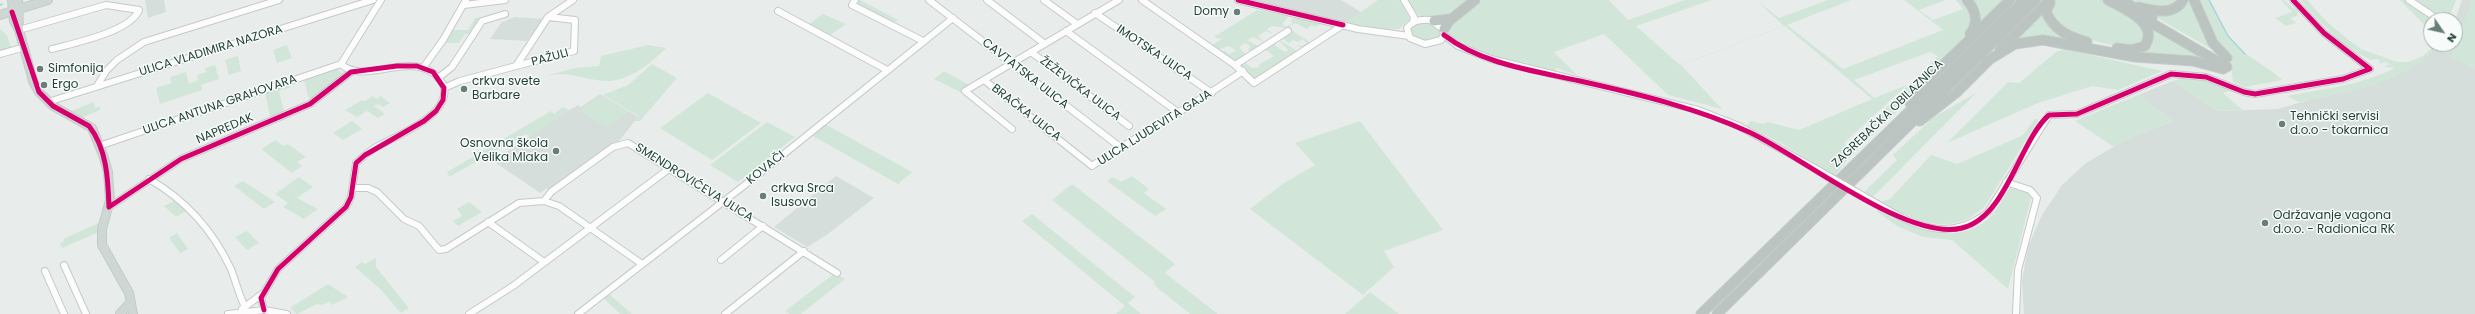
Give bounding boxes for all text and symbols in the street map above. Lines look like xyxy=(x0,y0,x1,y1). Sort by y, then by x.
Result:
place label: Domy xyxy=(1194,5,1229,19)
marker: Domy xyxy=(1232,7,1242,17)
north arrow xyxy=(2423,12,2463,52)
street label: ULICA VLADIMIRA NAZORA xyxy=(137,22,285,80)
street label: IMOTSKA ULICA xyxy=(1113,22,1195,84)
text: N xyxy=(2443,30,2461,46)
street label: CAVTATSKA ULICA xyxy=(979,36,1071,112)
street label: PAŽULI xyxy=(530,46,570,70)
street label: ŽEŽEVIČKA ULICA xyxy=(1037,54,1123,124)
street label: ZAGREBAČKA OBILAZNICA xyxy=(1829,57,1947,171)
place label: Simfonija xyxy=(48,62,104,76)
marker: Simfonija xyxy=(35,64,45,74)
street label: ULICA ANTUNA GRAHOVARA xyxy=(141,72,299,138)
place label: crkva svete Barbare xyxy=(472,75,540,103)
place label: Ergo xyxy=(52,78,78,92)
marker: Ergo xyxy=(39,80,49,90)
street label: BRAČKA ULICA xyxy=(988,81,1064,145)
marker: crkva svete Barbare xyxy=(459,84,469,94)
street label: ULICA LJUDEVITA GAJA xyxy=(1095,87,1215,169)
place label: Tehnički servisi d.o.o - tokarnica xyxy=(2290,110,2388,138)
street label: NAPREDAK xyxy=(194,111,256,147)
marker: Tehnički servisi d.o.o - tokarnica xyxy=(2277,119,2287,129)
place label: Osnovna škola Velika Mlaka xyxy=(460,137,548,165)
street label: SMENDROVIĆEVA ULICA xyxy=(632,141,756,225)
marker: Osnovna škola Velika Mlaka xyxy=(551,146,561,156)
street label: KOVAČI xyxy=(744,148,788,188)
place label: crkva Srca Isusova xyxy=(771,182,834,210)
marker: crkva Srca Isusova xyxy=(758,191,768,201)
place label: Održavanje vagona d.o.o. - Radionica RK xyxy=(2273,209,2395,237)
marker: Održavanje vagona d.o.o. - Radionica RK xyxy=(2260,218,2270,228)

